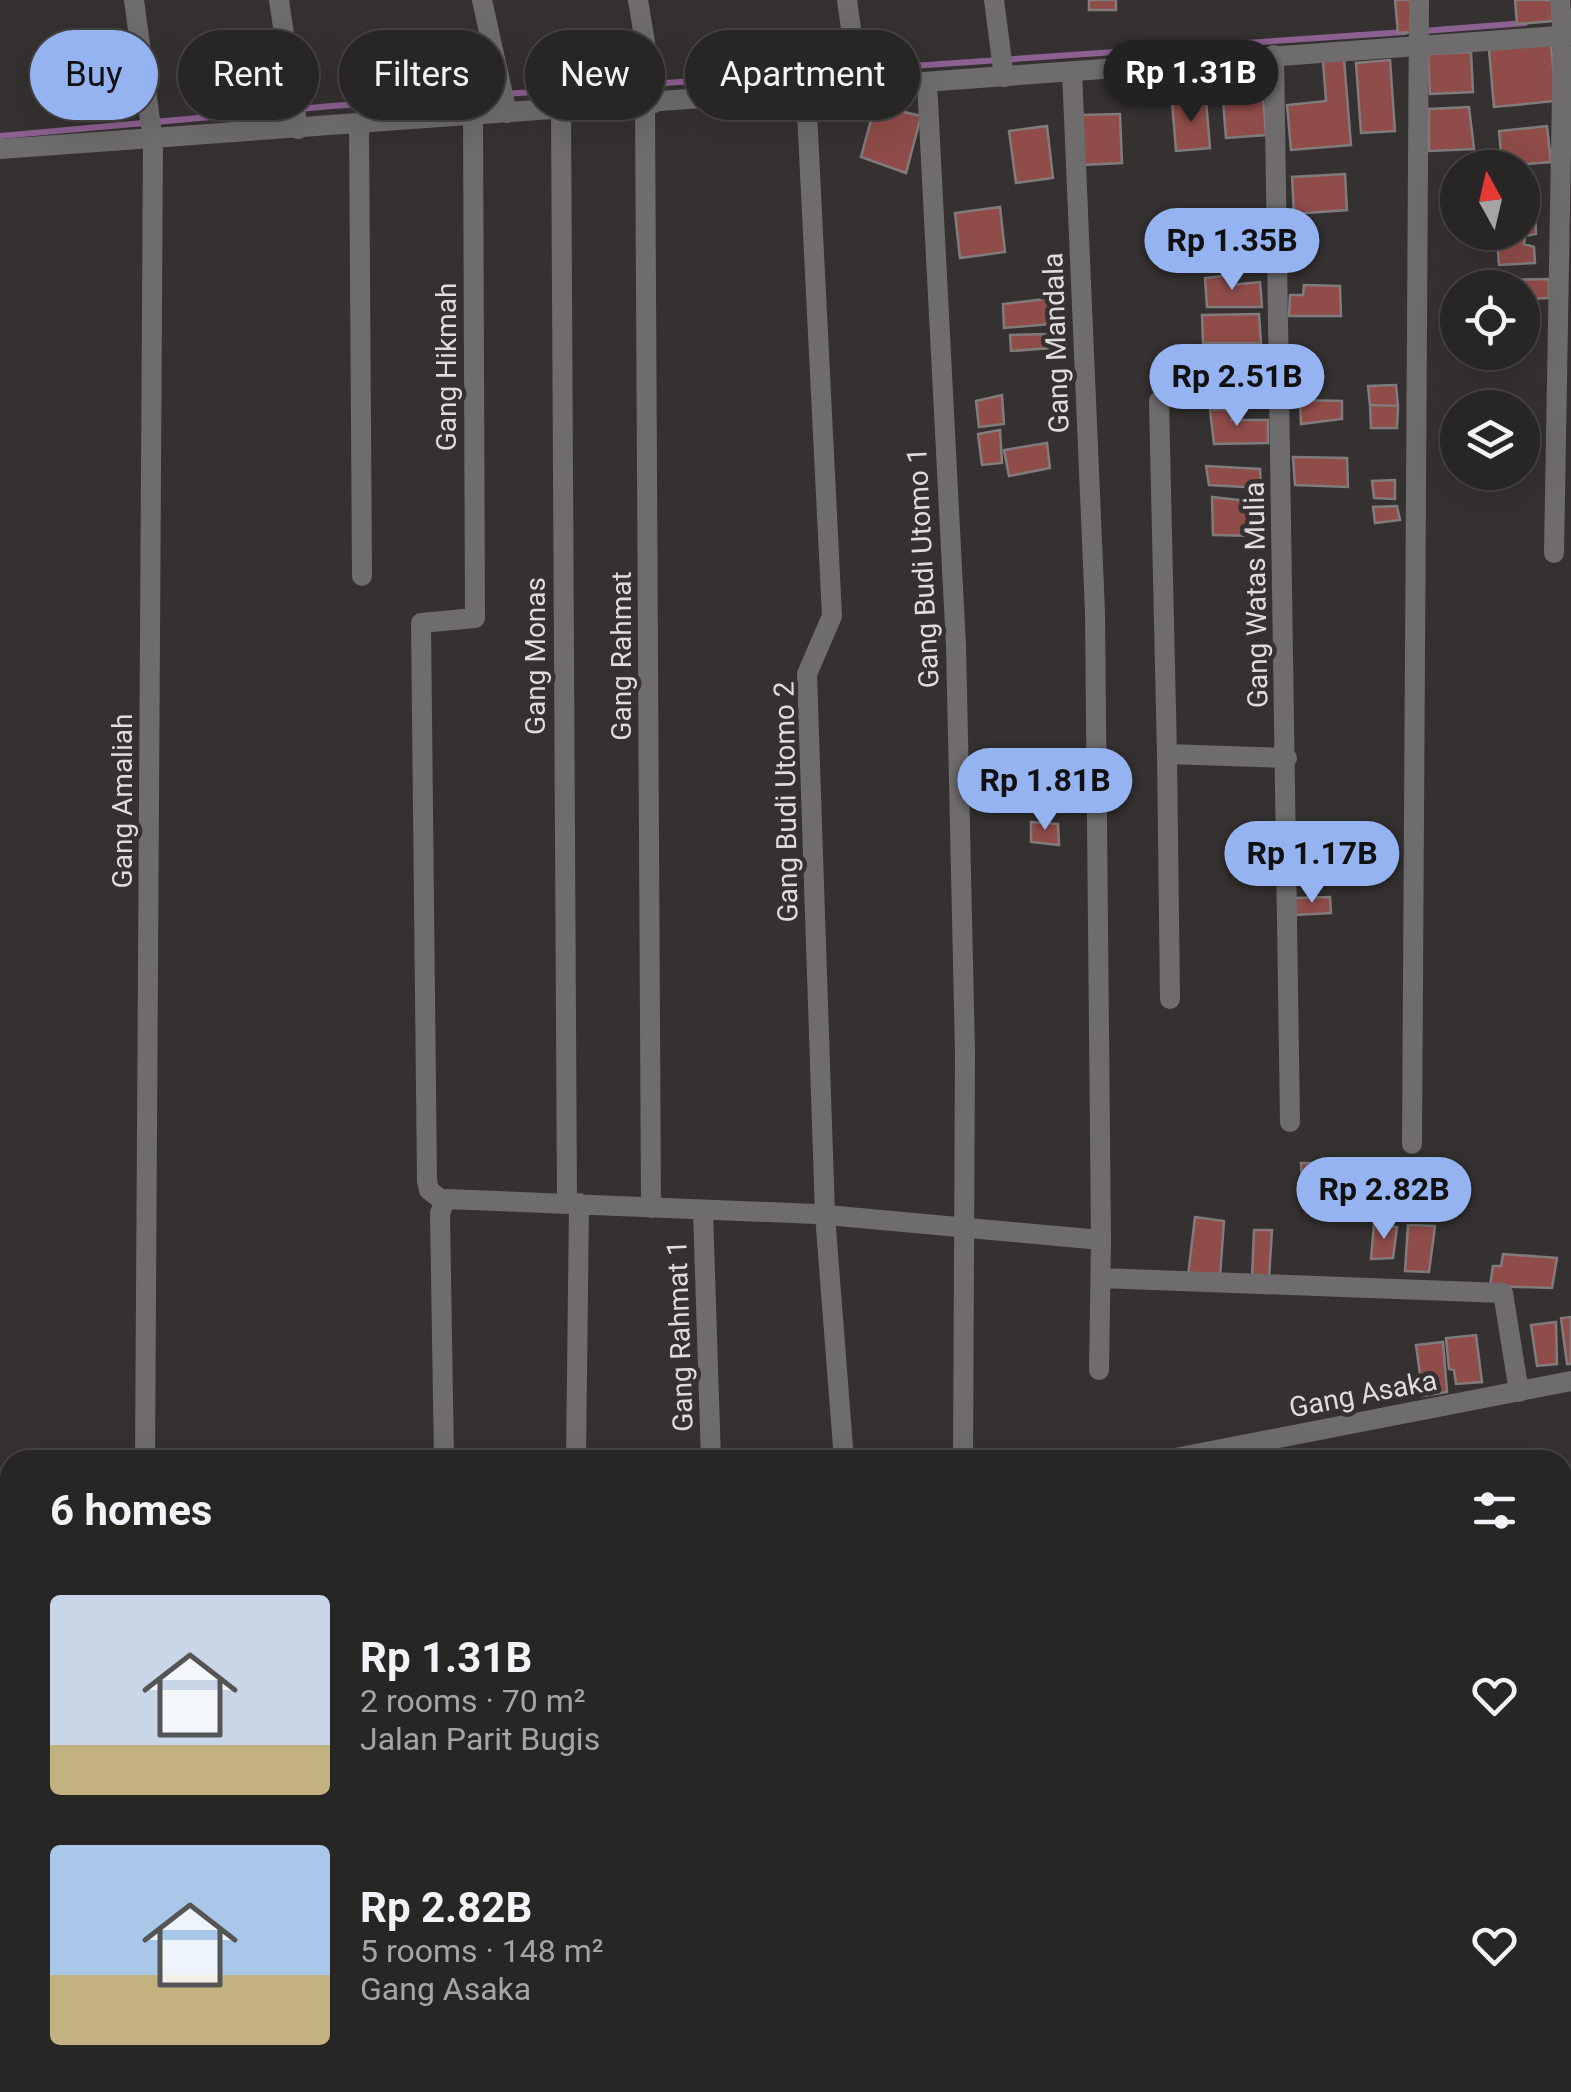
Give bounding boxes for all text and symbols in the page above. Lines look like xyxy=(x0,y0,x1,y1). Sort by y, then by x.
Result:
chip: Buy xyxy=(30,30,158,120)
chip: Rent xyxy=(178,30,319,120)
chip: Filters xyxy=(339,30,505,120)
chip: New xyxy=(525,30,665,120)
chip: Apartment xyxy=(685,30,920,120)
pin: Rp 1.31B xyxy=(1088,40,1294,125)
text: Rp 1.31B xyxy=(1125,53,1257,91)
north arrow xyxy=(1440,150,1540,250)
map controls xyxy=(1440,150,1540,490)
pin: Rp 1.35B xyxy=(1129,208,1335,293)
text: Rp 1.35B xyxy=(1166,221,1298,259)
street label: Gang Mandala xyxy=(1036,252,1076,434)
button: locate xyxy=(1440,270,1540,370)
street label: Gang Hikmah xyxy=(430,283,463,451)
pin: Rp 2.51B xyxy=(1134,344,1340,429)
text: Rp 2.51B xyxy=(1171,357,1303,395)
button: layers xyxy=(1440,390,1540,490)
street label: Gang Budi Utomo 1 xyxy=(900,447,946,689)
street label: Gang Watas Mulia xyxy=(1238,481,1274,709)
street label: Gang Rahmat xyxy=(605,571,638,741)
street label: Gang Monas xyxy=(519,577,552,735)
street label: Gang Budi Utomo 2 xyxy=(767,681,805,923)
street label: Gang Amaliah xyxy=(106,714,139,888)
pin: Rp 1.81B xyxy=(942,748,1148,833)
text: Rp 1.81B xyxy=(979,761,1111,799)
pin: Rp 1.17B xyxy=(1209,821,1415,906)
text: Rp 1.17B xyxy=(1246,834,1378,872)
pin: Rp 2.82B xyxy=(1281,1157,1487,1242)
text: Rp 2.82B xyxy=(1318,1170,1450,1208)
street label: Gang Rahmat 1 xyxy=(660,1239,700,1433)
street label: Gang Asaka xyxy=(1286,1364,1440,1424)
icon: filters xyxy=(1467,1483,1522,1538)
text: 6 homes xyxy=(50,1486,212,1535)
text: Rp 1.31B xyxy=(360,1633,532,1682)
icon: home xyxy=(130,1635,250,1755)
icon: heart xyxy=(1467,1668,1522,1723)
text: 2 rooms · 70 m² xyxy=(360,1682,585,1720)
text: Jalan Parit Bugis xyxy=(360,1720,600,1758)
text: Rp 2.82B xyxy=(360,1883,532,1932)
icon: home xyxy=(130,1885,250,2005)
icon: heart xyxy=(1467,1918,1522,1973)
text: 5 rooms · 148 m² xyxy=(360,1932,603,1970)
text: Gang Asaka xyxy=(360,1970,531,2008)

